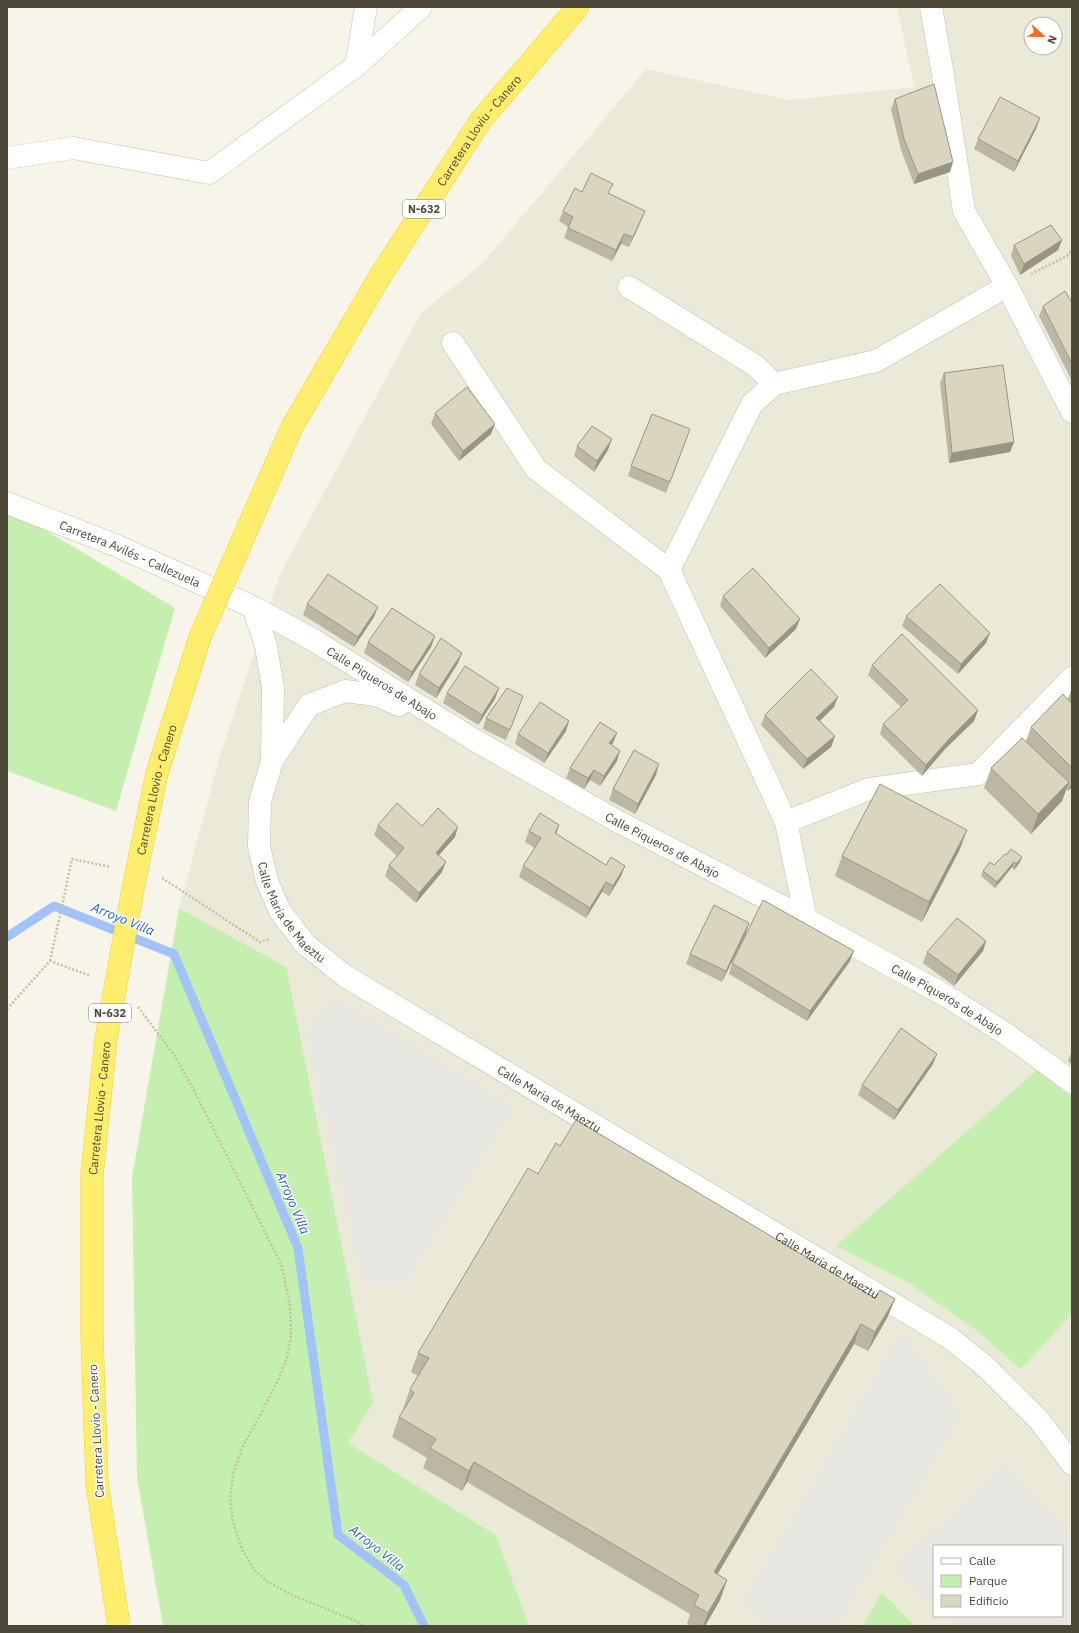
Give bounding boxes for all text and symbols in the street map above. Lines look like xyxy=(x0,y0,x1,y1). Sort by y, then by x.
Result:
north arrow xyxy=(1023,16,1063,56)
text: N xyxy=(1044,33,1060,46)
street label: Carretera Lloviu - Canero xyxy=(433,71,524,188)
road number: N-632 xyxy=(403,200,445,218)
street label: Carretera Avilés - Callezuela xyxy=(58,517,203,590)
street label: Calle Piqueros de Abajo xyxy=(324,643,441,723)
street label: Carretera Llovio - Canero xyxy=(133,722,180,856)
street label: Calle Piqueros de Abajo xyxy=(603,808,723,881)
street label: Calle Maria de Maeztu xyxy=(255,860,329,965)
water label: Arroyo Villa xyxy=(88,898,157,939)
street label: Calle Piqueros de Abajo xyxy=(889,960,1006,1038)
road number: N-632 xyxy=(89,1004,131,1022)
street label: Carretera Llovio - Canero xyxy=(84,1040,113,1176)
street label: Calle Maria de Maeztu xyxy=(495,1062,604,1135)
water label: Arroyo Villa xyxy=(272,1168,314,1237)
street label: Calle Maria de Maeztu xyxy=(773,1228,882,1302)
street label: Carretera Llovio - Canero xyxy=(85,1364,107,1498)
water label: Arroyo Villa xyxy=(345,1520,408,1575)
legend xyxy=(933,1545,1063,1617)
text: Calle xyxy=(969,1553,996,1568)
text: Parque xyxy=(969,1573,1008,1588)
text: Edificio xyxy=(969,1593,1009,1608)

